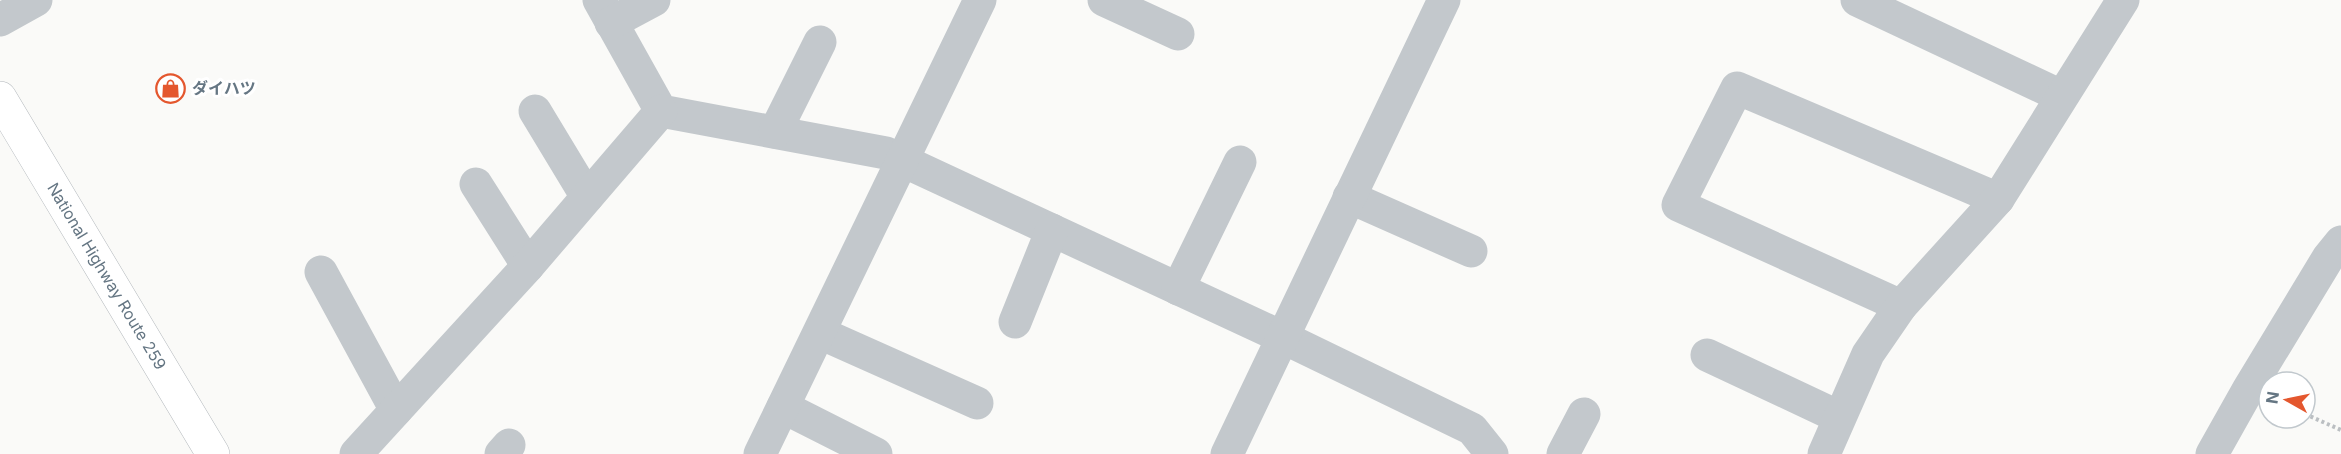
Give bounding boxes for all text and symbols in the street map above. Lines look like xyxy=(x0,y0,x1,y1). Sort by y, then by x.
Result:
shop icon: ダイハツ xyxy=(155,72,187,104)
place label: ダイハツ xyxy=(192,78,256,98)
street label: National Highway Route 259 xyxy=(43,179,171,373)
north arrow xyxy=(2257,370,2317,430)
text: N xyxy=(2261,390,2283,405)

